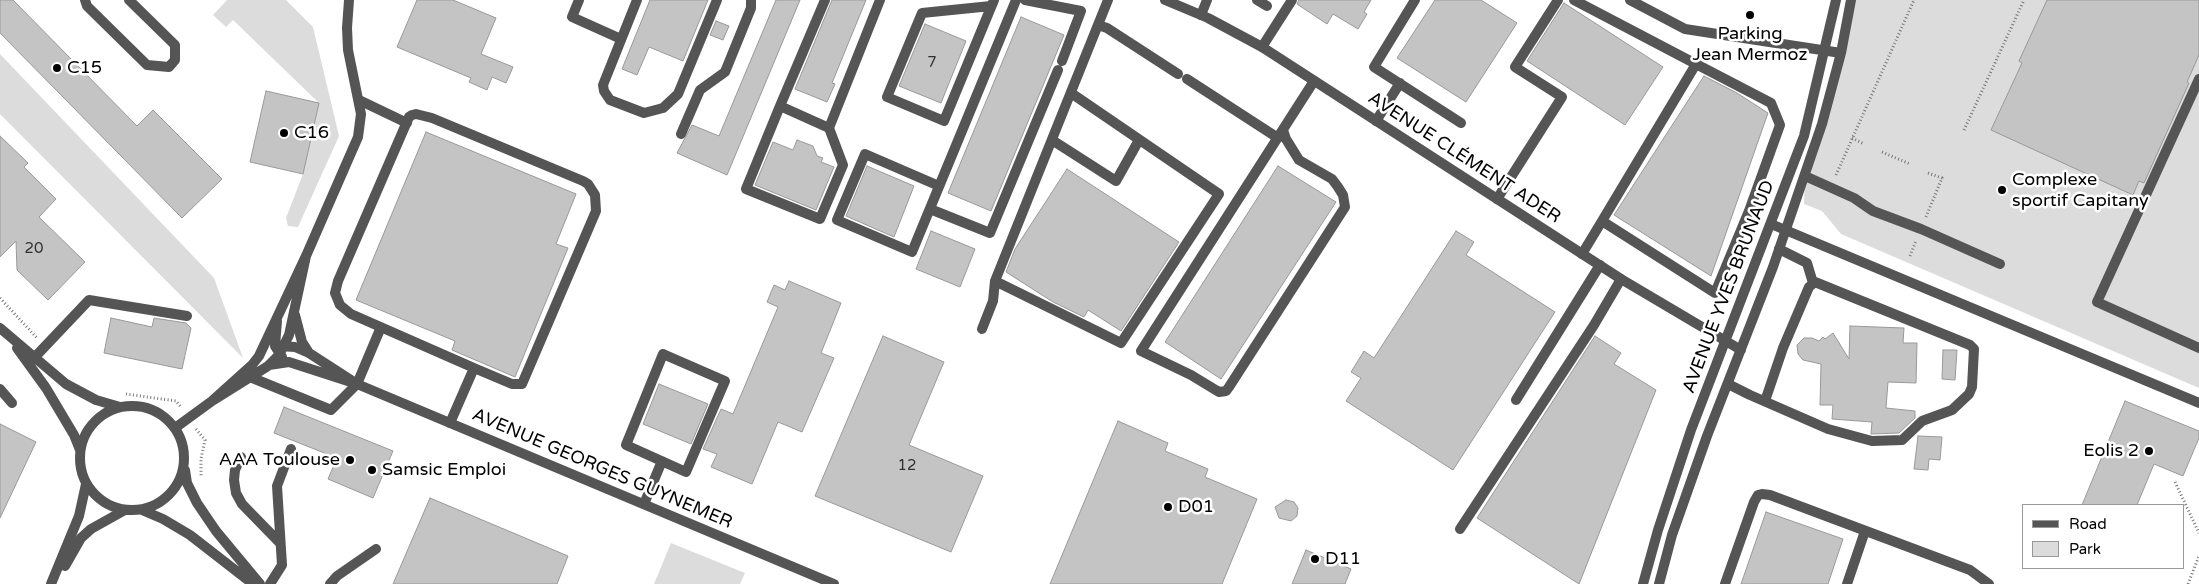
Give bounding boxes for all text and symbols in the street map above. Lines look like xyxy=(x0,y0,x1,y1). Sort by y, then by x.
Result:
marker: Parking Jean Mermoz xyxy=(1744,9,1756,21)
place label: Parking Jean Mermoz xyxy=(1693,23,1807,66)
house number: 7 xyxy=(927,54,937,72)
place label: C15 xyxy=(67,57,102,79)
marker: C15 xyxy=(51,62,63,74)
street label: AVENUE CLÉMENT ADER xyxy=(1364,88,1564,228)
place label: C16 xyxy=(294,122,329,144)
marker: C16 xyxy=(278,127,290,139)
place label: Complexe sportif Capitany xyxy=(2012,169,2149,212)
street label: AVENUE YVES BRUNAUD xyxy=(1678,178,1780,396)
marker: Complexe sportif Capitany xyxy=(1996,184,2008,196)
house number: 20 xyxy=(25,240,43,258)
street label: AVENUE GEORGES GUYNEMER xyxy=(469,404,735,534)
place label: Eolis 2 xyxy=(2083,440,2139,462)
marker: Eolis 2 xyxy=(2143,445,2155,457)
place label: AAA Toulouse xyxy=(219,449,340,471)
marker: AAA Toulouse xyxy=(344,454,356,466)
house number: 12 xyxy=(898,457,916,475)
place label: Samsic Emploi xyxy=(382,459,506,481)
marker: Samsic Emploi xyxy=(366,464,378,476)
place label: D01 xyxy=(1178,496,1214,518)
marker: D01 xyxy=(1162,501,1174,513)
legend xyxy=(2022,504,2184,569)
text: Road xyxy=(2069,515,2107,533)
text: Park xyxy=(2069,540,2101,558)
place label: D11 xyxy=(1325,548,1361,570)
marker: D11 xyxy=(1309,553,1321,565)

